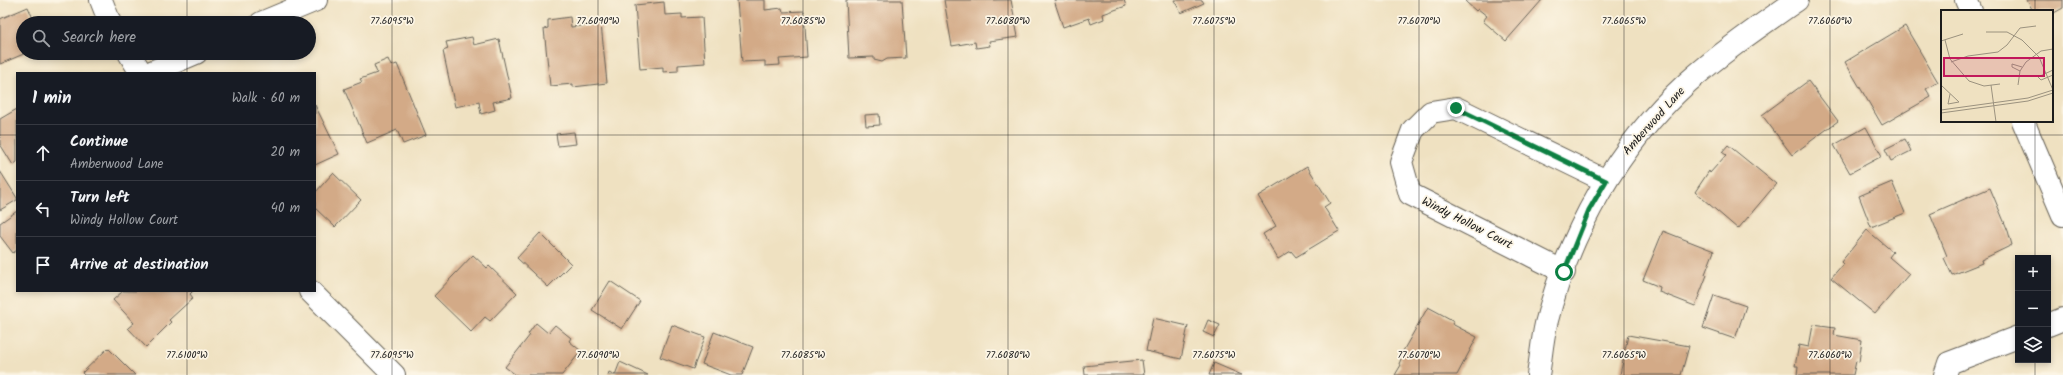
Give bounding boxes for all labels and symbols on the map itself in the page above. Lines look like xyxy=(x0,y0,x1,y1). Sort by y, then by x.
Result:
inset map xyxy=(1941,10,2053,122)
text: 77.6095°W xyxy=(370,13,414,29)
text: 77.6090°W xyxy=(576,13,620,29)
text: 77.6085°W xyxy=(781,13,826,29)
text: 77.6080°W xyxy=(986,13,1030,29)
text: 77.6075°W xyxy=(1192,13,1236,29)
text: 77.6070°W xyxy=(1398,13,1441,29)
text: 77.6065°W xyxy=(1602,13,1646,29)
text: 77.6060°W xyxy=(1808,13,1852,29)
street label: Amberwood Lane xyxy=(1618,82,1690,159)
route end xyxy=(1447,99,1465,117)
street label: Windy Hollow Court xyxy=(1418,192,1516,254)
route start xyxy=(1555,263,1573,281)
text: 77.6100°W xyxy=(166,347,208,363)
text: 77.6095°W xyxy=(370,347,414,363)
text: 77.6090°W xyxy=(576,347,620,363)
text: 77.6085°W xyxy=(781,347,826,363)
text: 77.6080°W xyxy=(986,347,1030,363)
text: 77.6075°W xyxy=(1192,347,1236,363)
text: 77.6070°W xyxy=(1398,347,1441,363)
text: 77.6065°W xyxy=(1602,347,1646,363)
text: 77.6060°W xyxy=(1808,347,1852,363)

